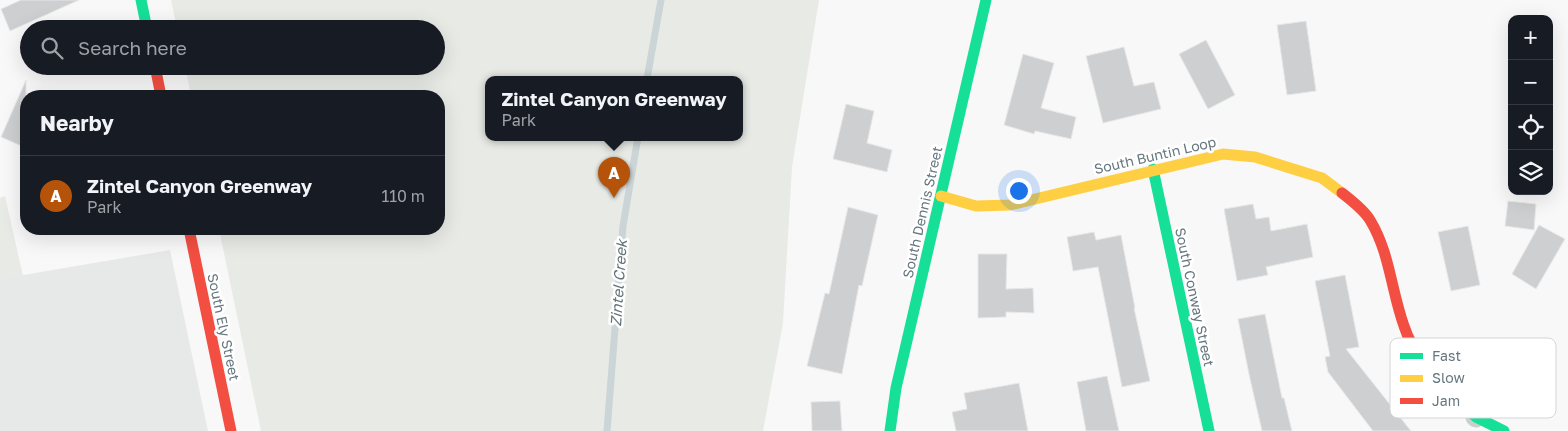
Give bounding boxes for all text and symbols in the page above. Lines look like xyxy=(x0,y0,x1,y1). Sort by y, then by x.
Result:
map controls xyxy=(1508,15,1553,195)
button: + xyxy=(1508,15,1553,60)
search box xyxy=(20,20,445,75)
icon: search xyxy=(38,34,66,62)
text: Search here xyxy=(78,36,187,59)
button: − xyxy=(1508,60,1553,105)
popup xyxy=(485,76,743,141)
text: Zintel Canyon Greenway xyxy=(501,87,727,110)
button: locate xyxy=(1508,105,1553,150)
text: Nearby xyxy=(40,110,114,136)
text: Park xyxy=(501,110,536,130)
street label: South Buntin Loop xyxy=(1092,133,1218,177)
street label: South Dennis Street xyxy=(899,144,945,280)
button: layers xyxy=(1508,150,1553,195)
pin: A xyxy=(598,157,630,198)
text: Zintel Canyon Greenway xyxy=(87,174,312,197)
your location xyxy=(1006,178,1032,204)
text: A xyxy=(50,186,62,206)
text: 110 m xyxy=(381,186,425,206)
text: Park xyxy=(87,197,122,217)
street label: South Conway Street xyxy=(1172,226,1218,368)
water label: Zintel Creek xyxy=(606,237,630,327)
street label: South Ely Street xyxy=(204,272,244,382)
legend xyxy=(1390,338,1556,418)
text: Fast xyxy=(1432,347,1461,364)
text: Slow xyxy=(1432,369,1465,386)
text: Jam xyxy=(1432,392,1460,409)

